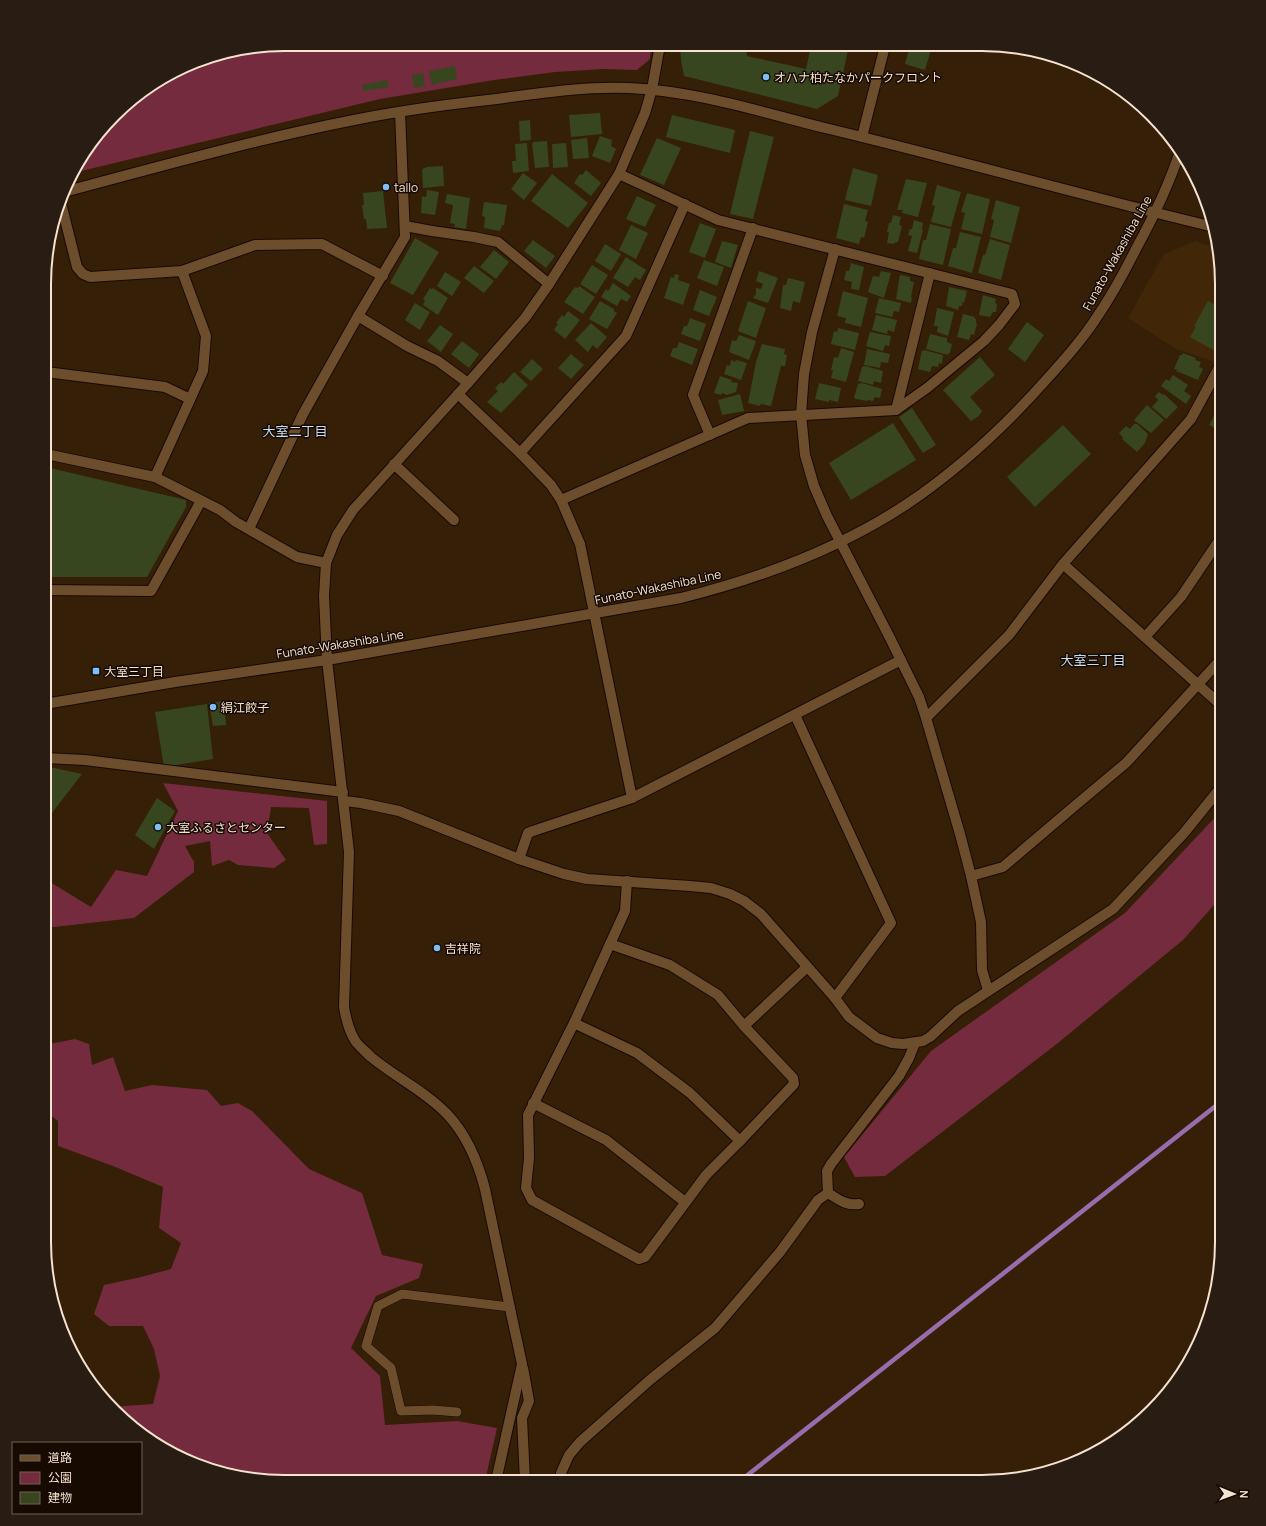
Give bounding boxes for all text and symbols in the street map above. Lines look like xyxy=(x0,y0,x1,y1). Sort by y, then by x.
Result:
place label: オハナ柏たなかパークフロント xyxy=(774,69,942,86)
marker: オハナ柏たなかパークフロント xyxy=(761,72,771,82)
place label: tallo xyxy=(394,179,418,196)
marker: tallo xyxy=(381,182,391,192)
street label: Funato-Wakashiba Line xyxy=(1078,193,1156,313)
district label: 大室二丁目 xyxy=(262,422,328,440)
street label: Funato-Wakashiba Line xyxy=(593,565,723,609)
street label: Funato-Wakashiba Line xyxy=(275,626,405,662)
district label: 大室三丁目 xyxy=(1060,651,1126,669)
place label: 大室三丁目 xyxy=(104,663,164,680)
marker: 大室三丁目 xyxy=(91,666,101,676)
place label: 絹江餃子 xyxy=(221,699,269,716)
marker: 絹江餃子 xyxy=(208,702,218,712)
place label: 大室ふるさとセンター xyxy=(166,819,286,836)
marker: 大室ふるさとセンター xyxy=(153,822,163,832)
place label: 吉祥院 xyxy=(445,940,481,957)
marker: 吉祥院 xyxy=(432,943,442,953)
legend xyxy=(12,1442,142,1514)
text: 道路 xyxy=(48,1449,72,1466)
text: 公園 xyxy=(48,1469,72,1486)
north arrow xyxy=(1214,1474,1254,1514)
text: 建物 xyxy=(48,1489,72,1506)
text: N xyxy=(1237,1490,1252,1498)

